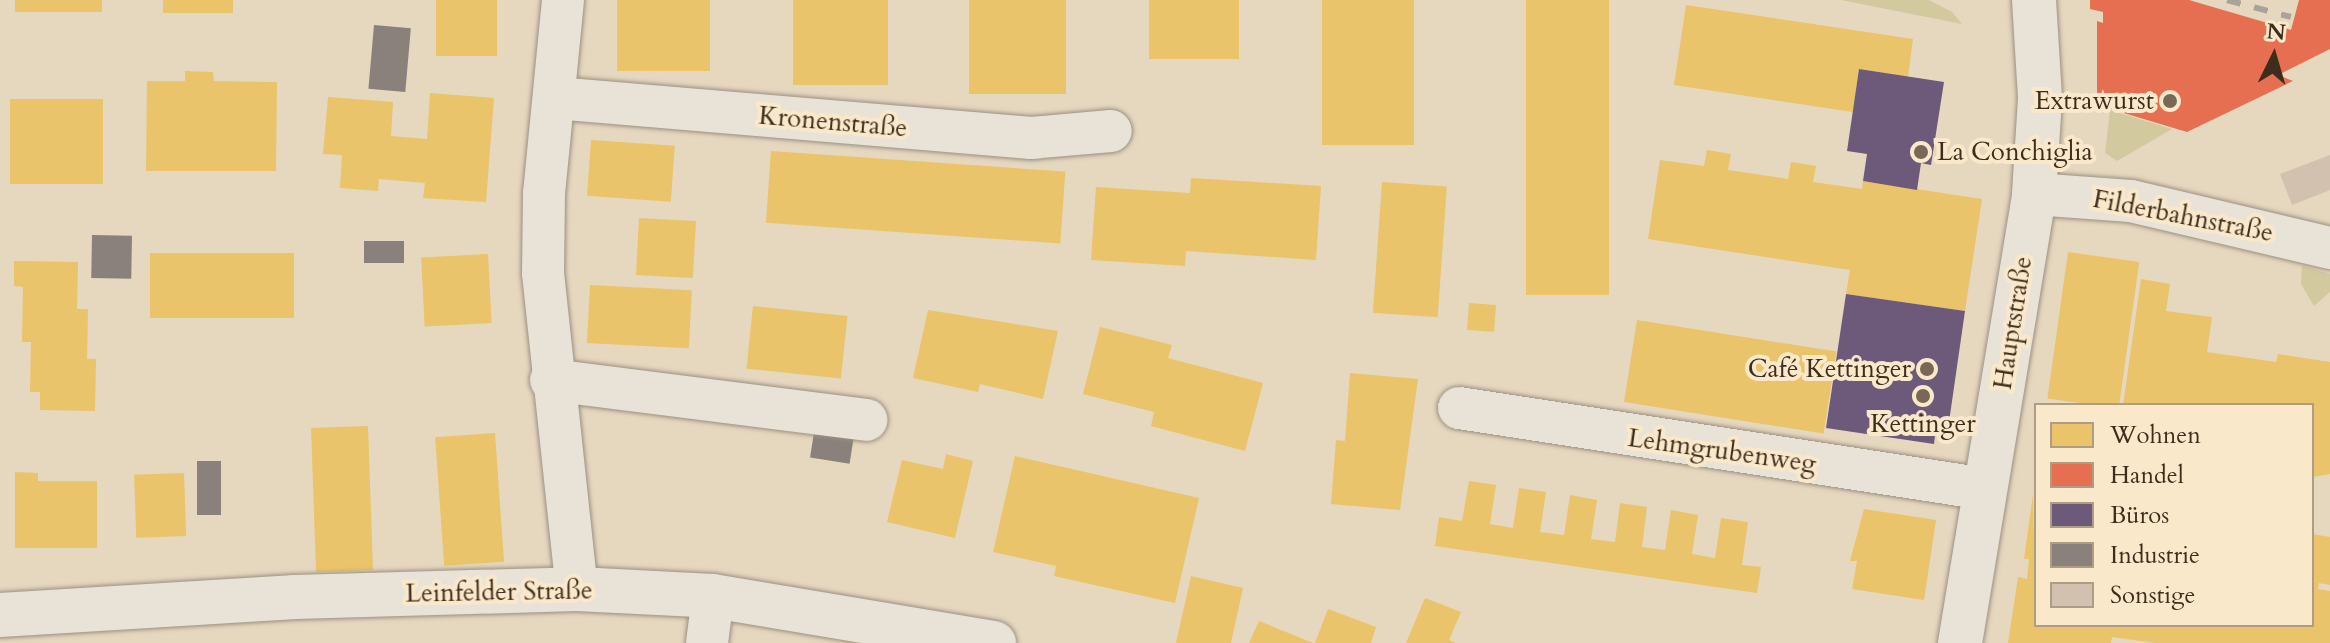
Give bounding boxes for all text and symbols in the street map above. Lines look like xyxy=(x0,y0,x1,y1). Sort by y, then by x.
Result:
north arrow xyxy=(2234,16,2314,96)
text: N xyxy=(2265,16,2287,48)
place label: Extrawurst xyxy=(2035,85,2154,117)
marker: Extrawurst xyxy=(2161,92,2179,110)
street label: Kronenstraße xyxy=(757,100,909,144)
place label: La Conchiglia xyxy=(1937,136,2093,168)
marker: La Conchiglia xyxy=(1912,143,1930,161)
street label: Filderbahnstraße xyxy=(2090,183,2276,249)
street label: Hauptstraße xyxy=(1987,254,2039,392)
place label: Café Kettinger xyxy=(1748,353,1911,385)
marker: Café Kettinger xyxy=(1918,360,1936,378)
marker: Kettinger xyxy=(1914,387,1932,405)
legend xyxy=(2034,403,2314,627)
place label: Kettinger xyxy=(1870,408,1976,440)
text: Wohnen xyxy=(2110,419,2201,452)
street label: Lehmgrubenweg xyxy=(1626,422,1818,480)
text: Handel xyxy=(2110,459,2184,492)
text: Büros xyxy=(2110,499,2169,532)
text: Industrie xyxy=(2110,539,2200,572)
street label: Leinfelder Straße xyxy=(405,575,593,609)
text: Sonstige xyxy=(2110,579,2195,612)

